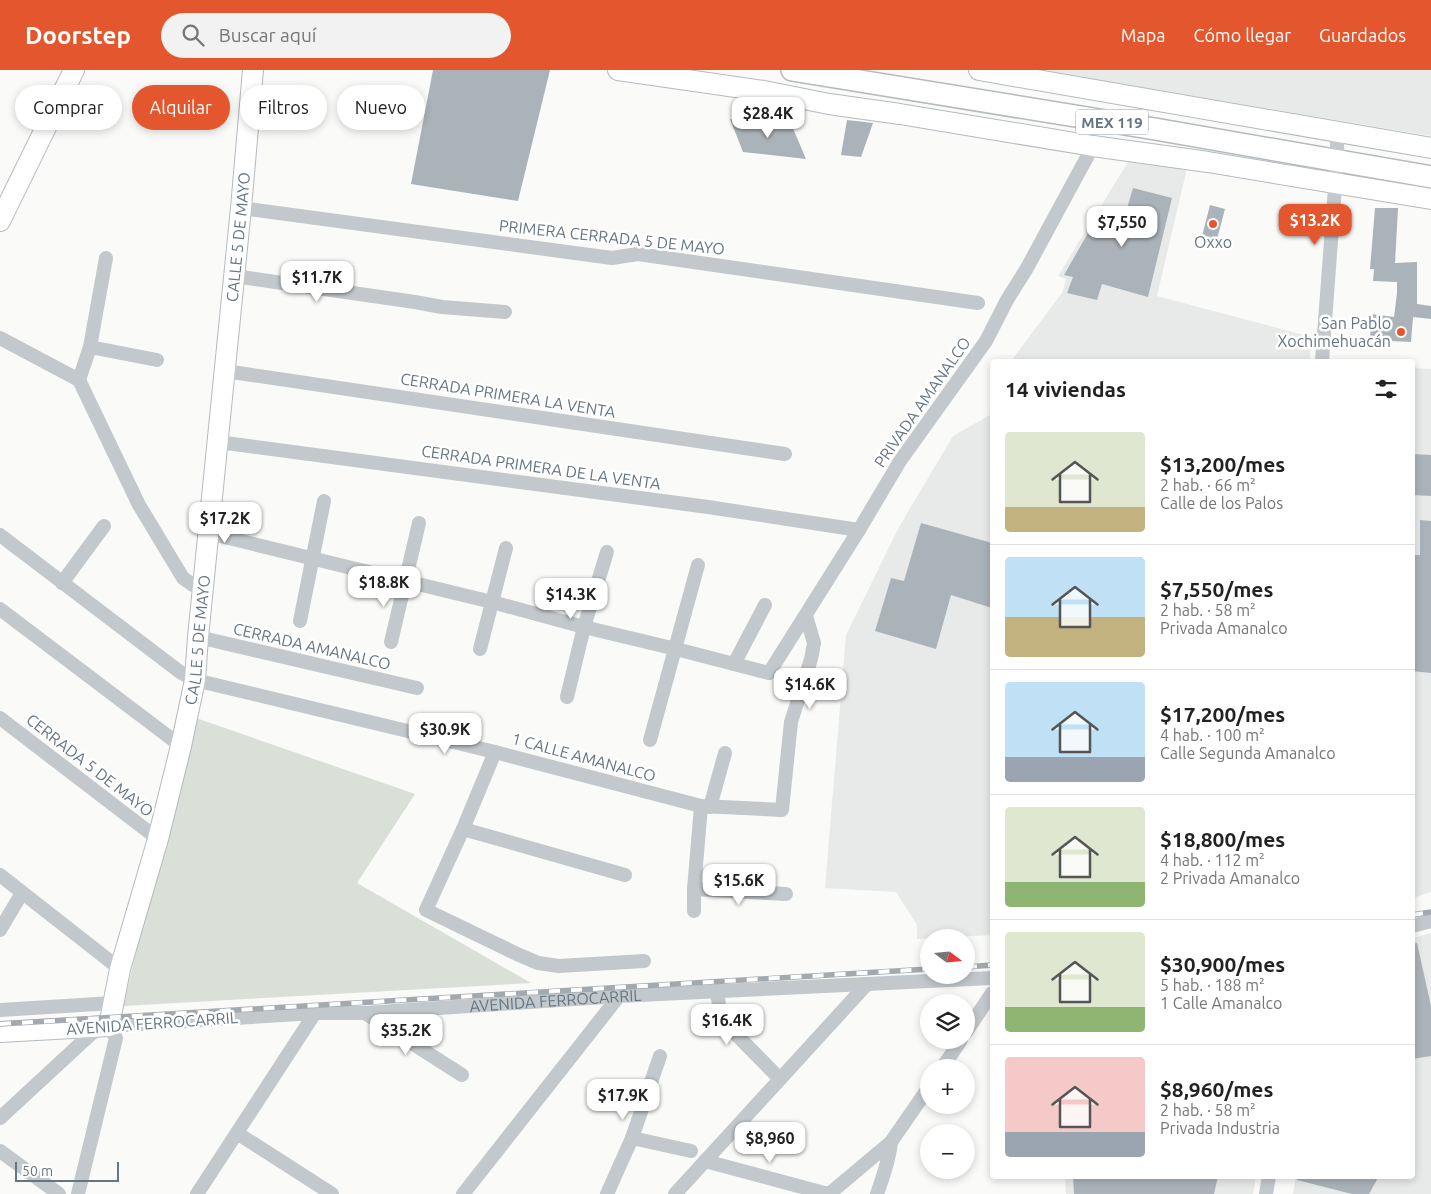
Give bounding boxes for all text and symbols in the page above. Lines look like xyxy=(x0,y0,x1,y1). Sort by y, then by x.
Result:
search box xyxy=(161,13,511,58)
icon: search xyxy=(179,21,207,49)
text: Doorstep xyxy=(25,22,131,49)
text: Buscar aquí xyxy=(219,24,316,46)
text: Mapa xyxy=(1121,25,1166,45)
text: Cómo llegar xyxy=(1194,25,1291,45)
text: Guardados xyxy=(1319,25,1406,45)
chip: Comprar xyxy=(15,85,122,130)
chip: Alquilar xyxy=(132,85,230,130)
chip: Filtros xyxy=(240,85,327,130)
chip: Nuevo xyxy=(337,85,425,130)
pin: $28.4K xyxy=(727,97,809,139)
text: $28.4K xyxy=(743,104,793,122)
road number: MEX 119 xyxy=(1076,110,1148,134)
street label: CALLE 5 DE MAYO xyxy=(223,171,253,303)
pin: $13.2K xyxy=(1274,204,1356,246)
pin: $7,550 xyxy=(1081,206,1163,248)
text: $13.2K xyxy=(1290,211,1340,229)
text: $7,550 xyxy=(1097,213,1147,231)
street label: PRIMERA CERRADA 5 DE MAYO xyxy=(498,216,726,258)
marker: Oxxo xyxy=(1207,218,1219,230)
place label: Oxxo xyxy=(1194,233,1232,251)
pin: $11.7K xyxy=(276,260,358,303)
text: $11.7K xyxy=(292,268,342,286)
place label: San Pablo Xochimehuacán xyxy=(1278,314,1391,350)
marker: San Pablo Xochimehuacán xyxy=(1395,326,1407,338)
street label: PRIVADA AMANALCO xyxy=(870,333,974,471)
street label: CERRADA PRIMERA LA VENTA xyxy=(399,369,617,421)
icon: filters xyxy=(1372,375,1400,403)
text: 14 viviendas xyxy=(1005,377,1126,401)
street label: CERRADA PRIMERA DE LA VENTA xyxy=(420,441,662,493)
icon: home xyxy=(1045,452,1105,512)
text: $13,200/mes xyxy=(1160,452,1285,476)
text: 2 hab. · 66 m² xyxy=(1160,476,1256,494)
text: Calle de los Palos xyxy=(1160,494,1283,512)
pin: $17.2K xyxy=(184,502,266,544)
text: $17.2K xyxy=(200,509,250,527)
pin: $18.8K xyxy=(343,566,425,608)
text: $18.8K xyxy=(359,573,409,591)
street label: CALLE 5 DE MAYO xyxy=(181,574,213,707)
icon: home xyxy=(1045,577,1105,637)
text: $7,550/mes xyxy=(1160,577,1273,601)
pin: $14.3K xyxy=(530,578,612,620)
text: $14.3K xyxy=(546,585,596,603)
text: 2 hab. · 58 m² xyxy=(1160,601,1256,619)
street label: CERRADA AMANALCO xyxy=(232,619,392,673)
text: Privada Amanalco xyxy=(1160,619,1288,637)
pin: $14.6K xyxy=(769,668,851,710)
text: $14.6K xyxy=(785,675,835,693)
icon: home xyxy=(1045,702,1105,762)
text: $17,200/mes xyxy=(1160,702,1285,726)
street label: CERRADA 5 DE MAYO xyxy=(23,710,157,820)
pin: $30.9K xyxy=(404,712,486,755)
text: $30.9K xyxy=(420,720,470,738)
text: 4 hab. · 100 m² xyxy=(1160,726,1265,744)
street label: 1 CALLE AMANALCO xyxy=(510,729,658,785)
text: Calle Segunda Amanalco xyxy=(1160,744,1336,762)
icon: home xyxy=(1045,827,1105,887)
text: $18,800/mes xyxy=(1160,827,1285,851)
text: 4 hab. · 112 m² xyxy=(1160,851,1265,869)
pin: $15.6K xyxy=(698,864,780,906)
text: 2 Privada Amanalco xyxy=(1160,869,1300,887)
text: $15.6K xyxy=(714,871,764,889)
north arrow xyxy=(920,929,975,984)
map controls xyxy=(920,929,975,1179)
icon: home xyxy=(1045,952,1105,1012)
text: $30,900/mes xyxy=(1160,952,1285,976)
text: 5 hab. · 188 m² xyxy=(1160,976,1265,994)
street label: AVENIDA FERROCARRIL xyxy=(469,986,642,1015)
button: layers xyxy=(920,994,975,1049)
text: 1 Calle Amanalco xyxy=(1160,994,1282,1012)
pin: $16.4K xyxy=(686,1004,768,1046)
street label: AVENIDA FERROCARRIL xyxy=(66,1008,238,1038)
text: $16.4K xyxy=(702,1011,752,1029)
pin: $35.2K xyxy=(365,1014,447,1056)
text: $35.2K xyxy=(381,1021,431,1039)
button: + xyxy=(920,1059,975,1114)
icon: home xyxy=(1045,1077,1105,1137)
text: $8,960/mes xyxy=(1160,1077,1273,1101)
pin: $17.9K xyxy=(582,1078,664,1121)
text: $17.9K xyxy=(598,1086,648,1104)
text: 2 hab. · 58 m² xyxy=(1160,1101,1256,1119)
text: Privada Industria xyxy=(1160,1119,1280,1137)
pin: $8,960 xyxy=(729,1122,811,1164)
button: − xyxy=(920,1124,975,1179)
text: $8,960 xyxy=(745,1129,795,1147)
scale bar xyxy=(15,1159,119,1182)
text: 50 m xyxy=(22,1163,53,1179)

